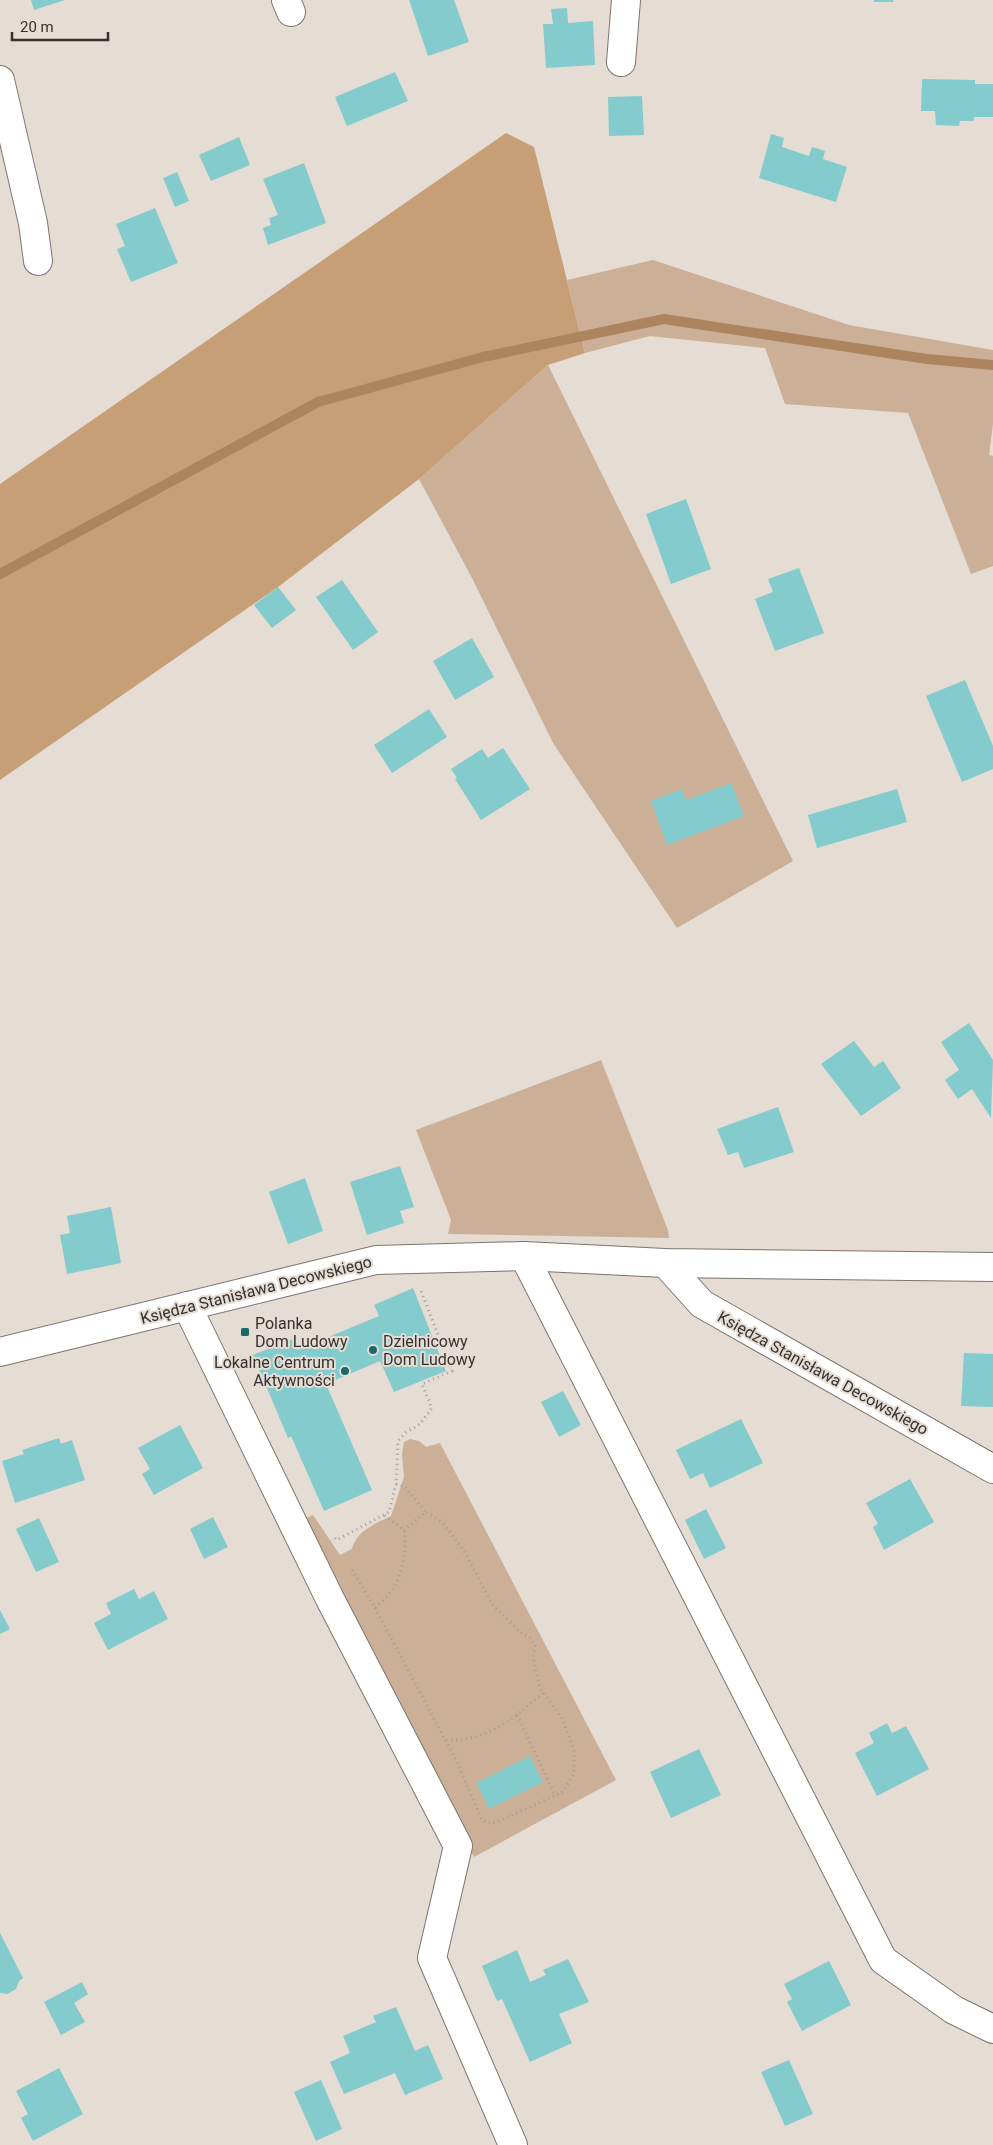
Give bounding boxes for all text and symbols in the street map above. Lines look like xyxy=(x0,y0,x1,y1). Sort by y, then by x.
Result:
scale bar xyxy=(12,10,109,42)
text: 20 m xyxy=(20,18,54,36)
street label: Księdza Stanisława Decowskiego xyxy=(138,1252,374,1328)
street label: Księdza Stanisława Decowskiego xyxy=(714,1307,932,1439)
place label: Polanka Dom Ludowy xyxy=(255,1314,348,1351)
marker: Polanka Dom Ludowy xyxy=(239,1326,251,1338)
place label: Dzielnicowy Dom Ludowy xyxy=(383,1332,476,1369)
marker: Dzielnicowy Dom Ludowy xyxy=(367,1344,379,1356)
place label: Lokalne Centrum Aktywności xyxy=(214,1353,335,1390)
marker: Lokalne Centrum Aktywności xyxy=(339,1365,351,1377)

